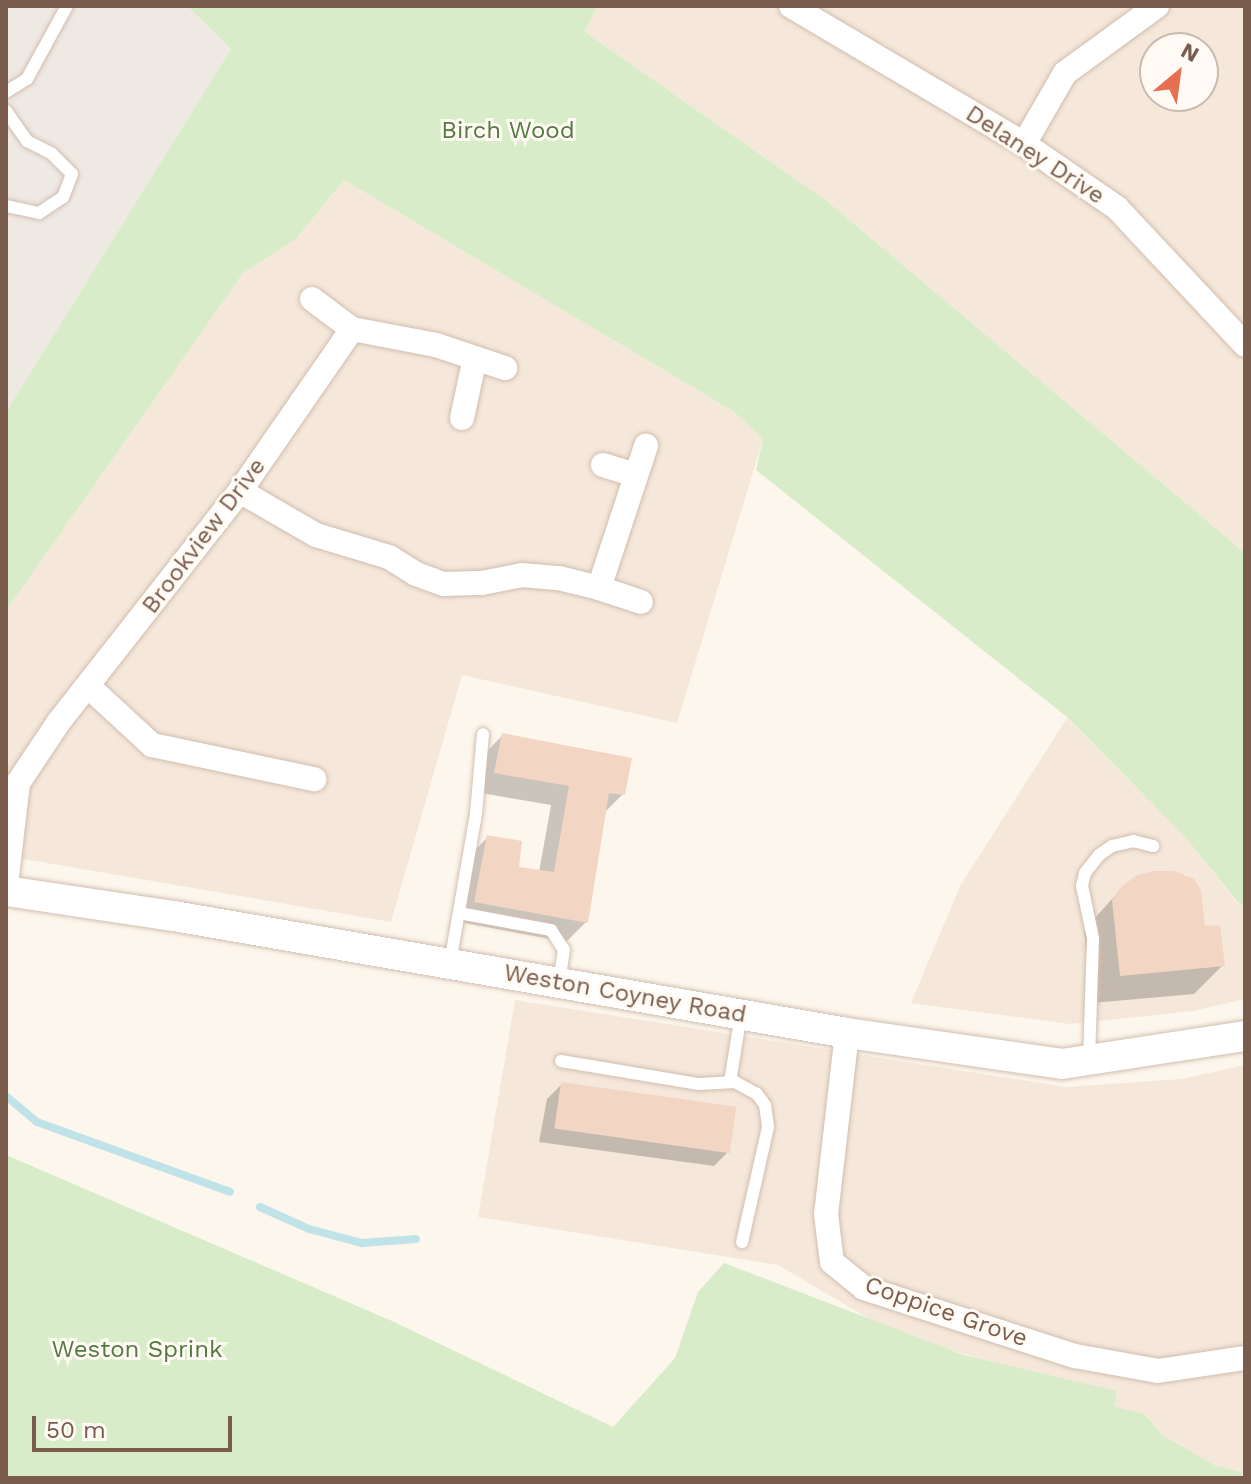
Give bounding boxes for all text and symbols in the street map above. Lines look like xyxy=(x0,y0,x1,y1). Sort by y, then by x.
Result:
north arrow xyxy=(1139,32,1219,112)
text: N xyxy=(1177,37,1203,67)
street label: Delaney Drive xyxy=(960,99,1110,211)
park label: Birch Wood xyxy=(441,117,575,145)
street label: Brookview Drive xyxy=(136,452,272,620)
street label: Weston Coyney Road xyxy=(501,958,749,1030)
street label: Coppice Grove xyxy=(861,1271,1031,1353)
park label: Weston Sprink xyxy=(51,1336,223,1364)
scale bar xyxy=(36,1400,236,1450)
text: 50 m xyxy=(46,1416,106,1444)

